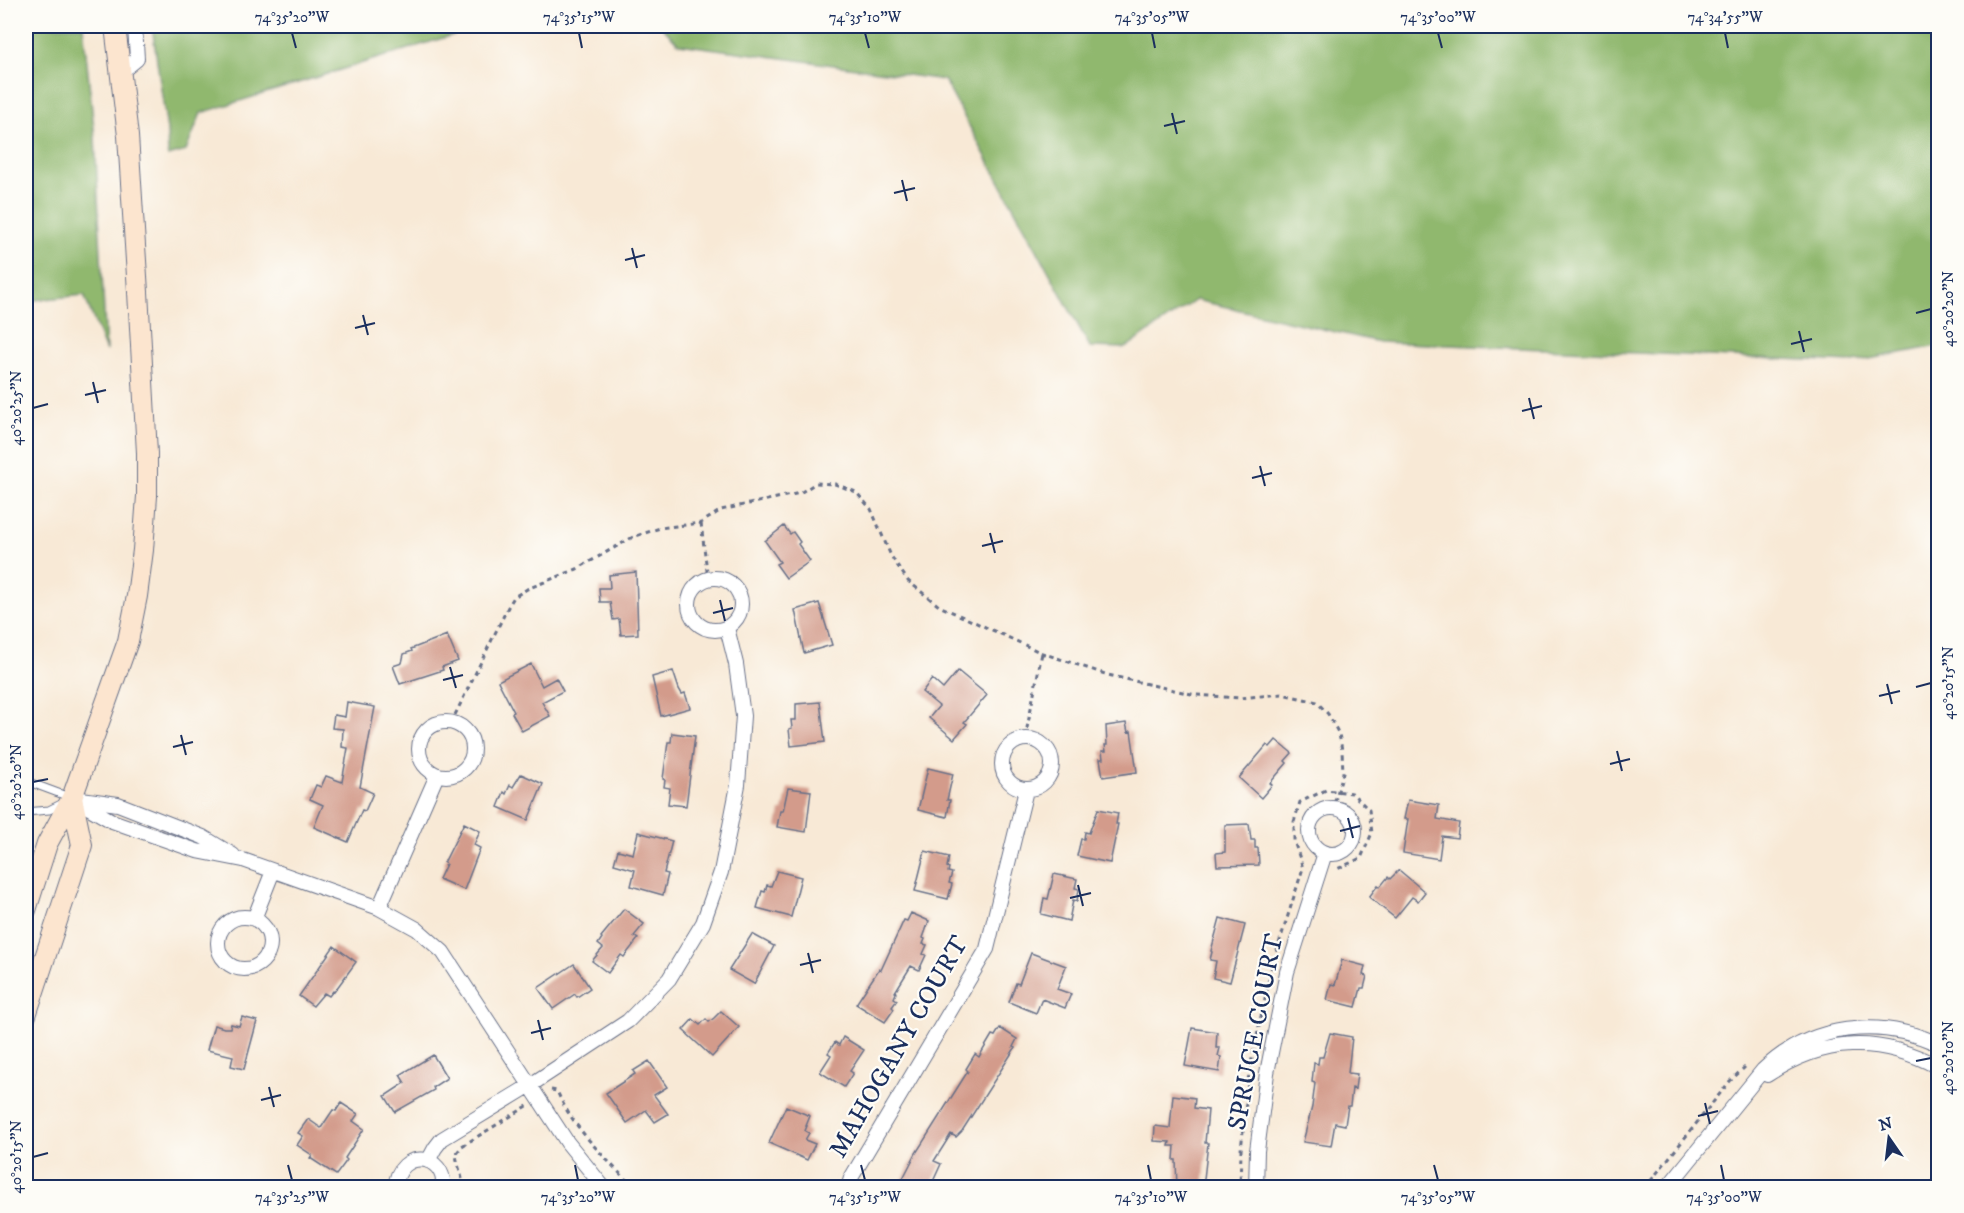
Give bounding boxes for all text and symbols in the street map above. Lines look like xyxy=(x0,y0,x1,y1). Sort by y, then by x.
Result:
text: 74°35'20"W xyxy=(255,8,330,27)
text: 74°35'15"W xyxy=(543,8,615,27)
text: 74°35'10"W xyxy=(829,8,902,27)
text: 74°35'05"W xyxy=(1115,8,1190,27)
text: 74°35'00"W xyxy=(1400,8,1476,27)
text: 74°34'55"W xyxy=(1687,8,1763,27)
text: 40°20'20"N xyxy=(1939,271,1958,347)
text: 40°20'25"N xyxy=(7,370,26,446)
text: 40°20'15"N xyxy=(1939,646,1958,720)
text: 40°20'20"N xyxy=(7,744,26,820)
street label: MAHOGANY COURT xyxy=(822,930,976,1164)
street label: SPRUCE COURT xyxy=(1221,931,1291,1133)
text: 40°20'10"N xyxy=(1939,1021,1958,1095)
north arrow xyxy=(1859,1108,1919,1168)
text: N xyxy=(1877,1113,1894,1136)
text: 40°20'15"N xyxy=(7,1120,26,1194)
text: 74°35'25"W xyxy=(255,1188,329,1207)
text: 74°35'20"W xyxy=(541,1188,616,1207)
text: 74°35'15"W xyxy=(829,1188,901,1207)
text: 74°35'10"W xyxy=(1115,1188,1188,1207)
text: 74°35'05"W xyxy=(1401,1188,1476,1207)
text: 74°35'00"W xyxy=(1686,1188,1762,1207)

